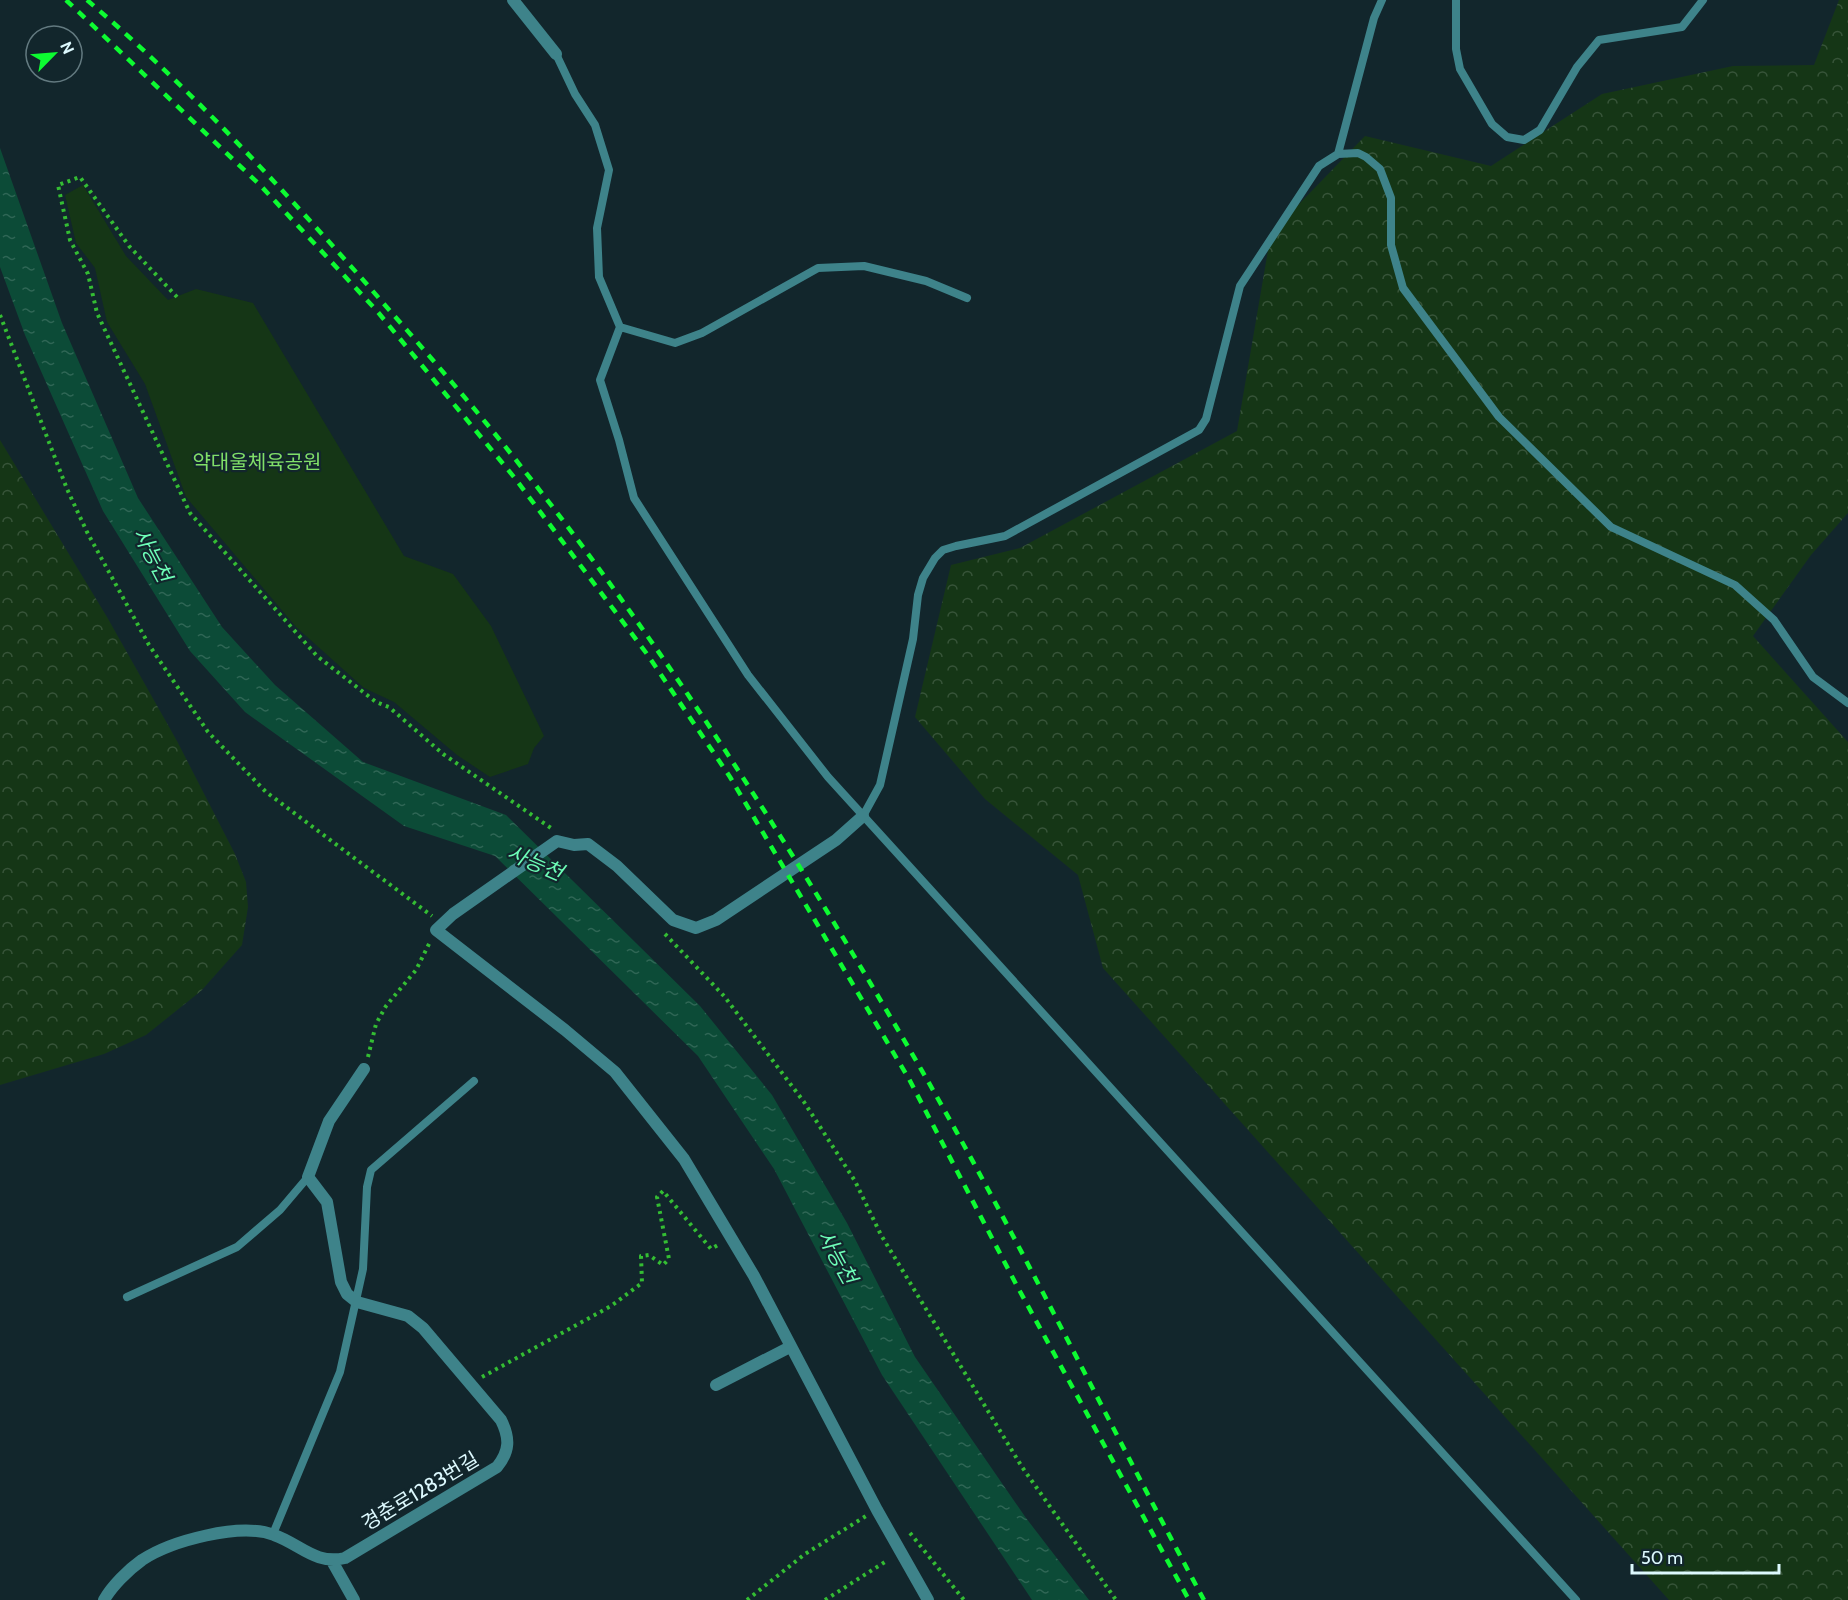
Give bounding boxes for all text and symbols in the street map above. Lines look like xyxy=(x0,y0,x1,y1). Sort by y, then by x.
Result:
north arrow xyxy=(24,24,84,84)
text: N xyxy=(56,39,78,57)
park label: 약대울체육공원 xyxy=(193,450,321,474)
water label: 사능천 xyxy=(128,523,178,589)
water label: 사능천 xyxy=(504,840,569,886)
water label: 사능천 xyxy=(812,1225,864,1291)
street label: 경춘로1283번길 xyxy=(357,1447,483,1535)
scale bar xyxy=(1632,1537,1779,1575)
text: 50 m xyxy=(1641,1547,1683,1569)

